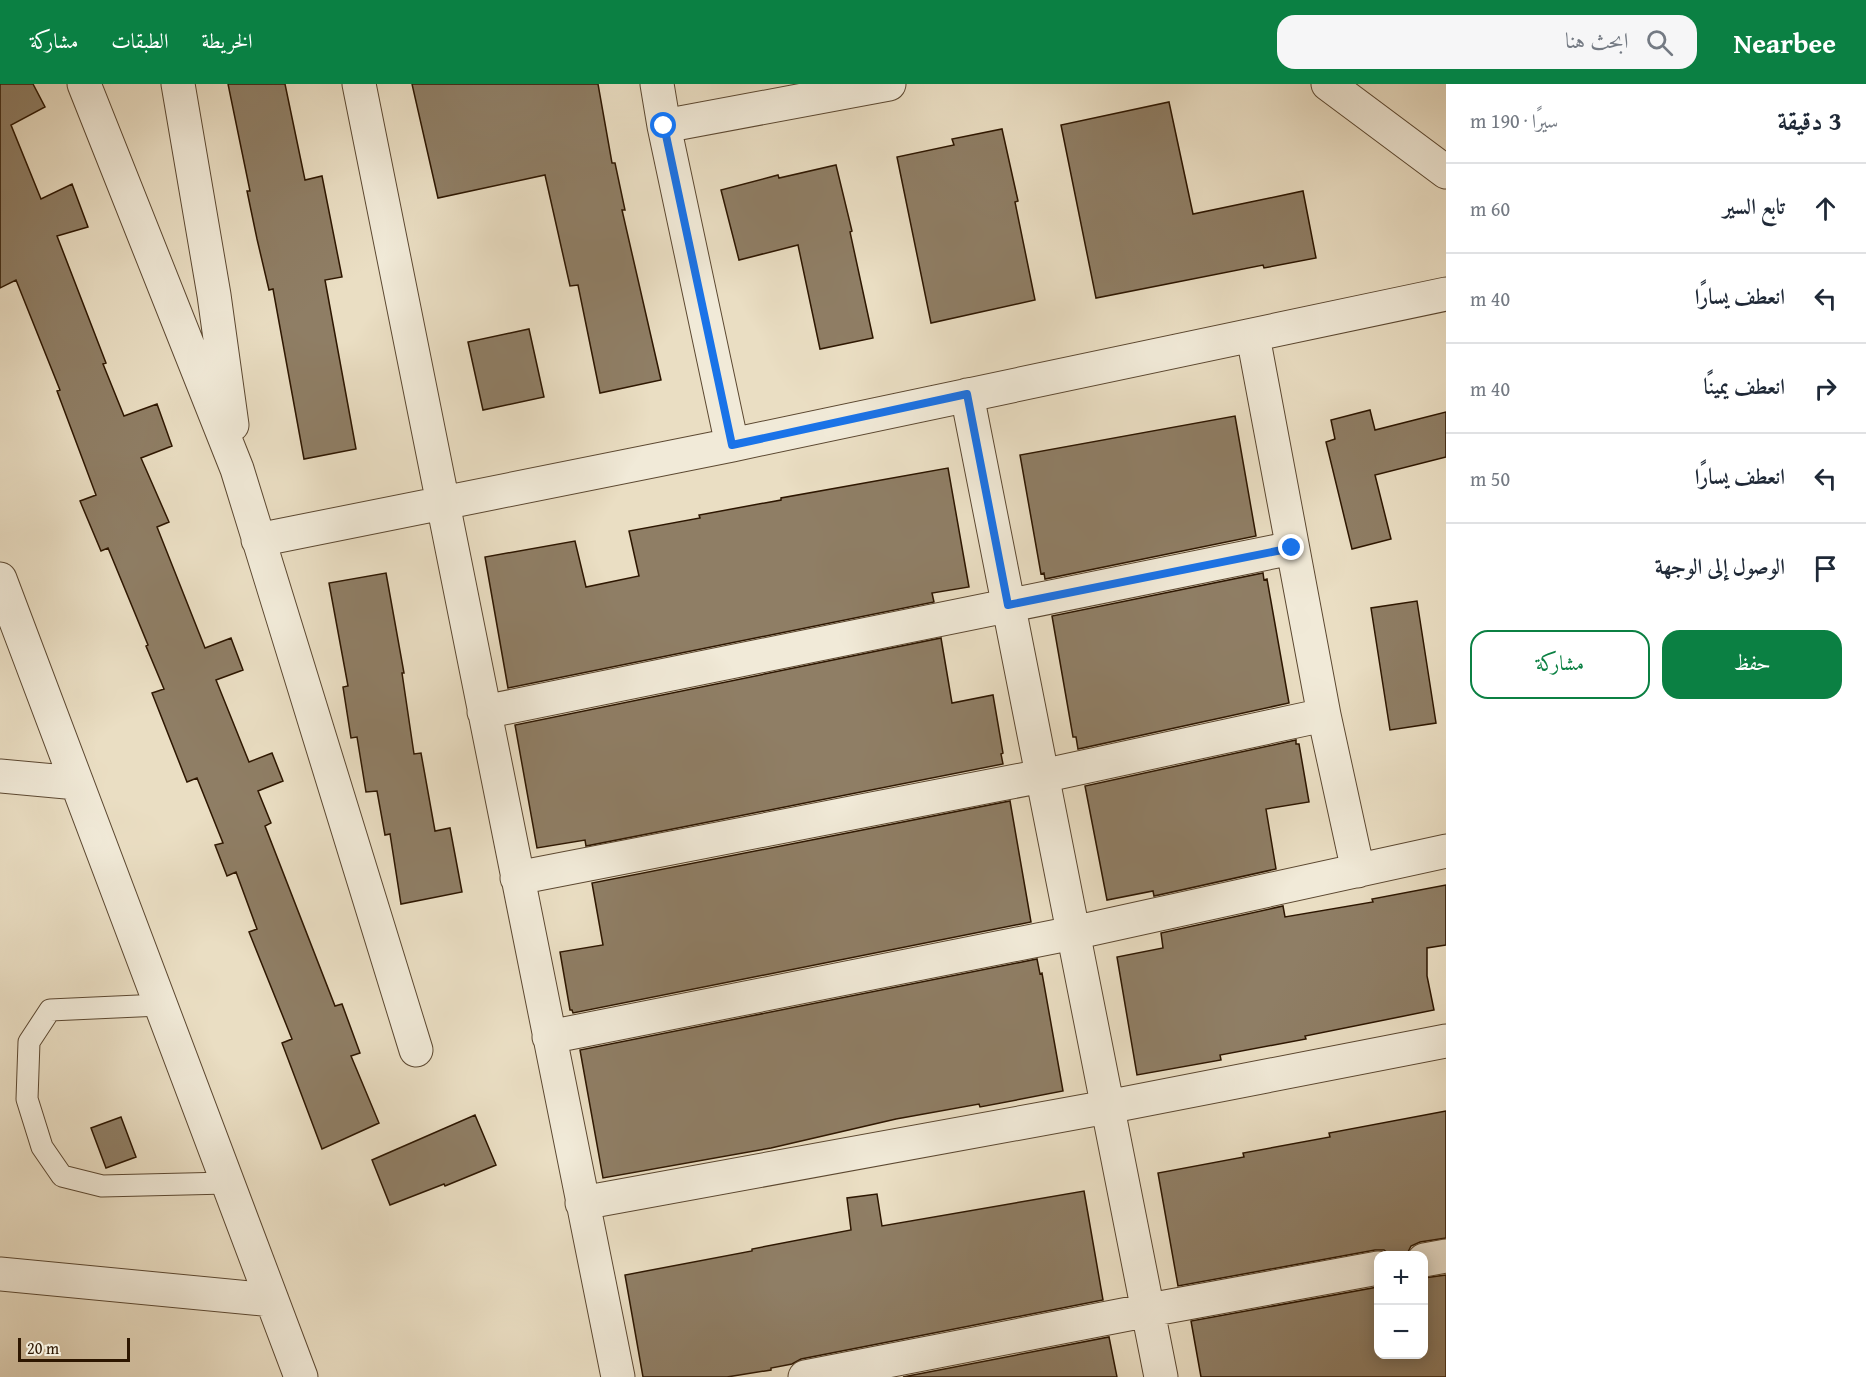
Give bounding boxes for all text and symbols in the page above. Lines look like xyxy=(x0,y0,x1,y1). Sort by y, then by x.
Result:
search box xyxy=(1277,15,1697,69)
text: Nearbee xyxy=(1733,22,1836,63)
text: ابحث هنا xyxy=(1565,24,1628,56)
text: مشاركة xyxy=(30,25,78,56)
text: الطبقات xyxy=(111,25,168,56)
text: الخريطة xyxy=(201,25,253,56)
icon: search xyxy=(1643,26,1676,59)
text: 3 دقيقة xyxy=(1777,101,1842,140)
text: سيرًا · 190 m xyxy=(1470,106,1558,135)
route start xyxy=(650,112,676,138)
text: تابع السير xyxy=(1723,190,1785,222)
icon: ahead xyxy=(1809,192,1842,225)
text: 60 m xyxy=(1470,194,1510,223)
text: انعطف يسارًا xyxy=(1695,280,1785,312)
icon: left xyxy=(1809,282,1842,315)
text: 40 m xyxy=(1470,284,1510,313)
text: انعطف يمينًا xyxy=(1704,370,1785,402)
icon: right xyxy=(1809,372,1842,405)
text: 40 m xyxy=(1470,374,1510,403)
text: انعطف يسارًا xyxy=(1695,460,1785,492)
icon: left xyxy=(1809,462,1842,495)
text: 50 m xyxy=(1470,464,1510,493)
route end xyxy=(1278,534,1304,560)
text: الوصول إلى الوجهة xyxy=(1655,550,1785,582)
icon: arrive xyxy=(1809,552,1842,585)
button: مشاركة xyxy=(1470,630,1650,699)
button: حفظ xyxy=(1662,630,1842,699)
map controls xyxy=(1374,1251,1428,1359)
button: + xyxy=(1374,1251,1428,1305)
button: − xyxy=(1374,1305,1428,1359)
scale bar xyxy=(18,1335,130,1362)
text: 20 m xyxy=(27,1336,59,1360)

